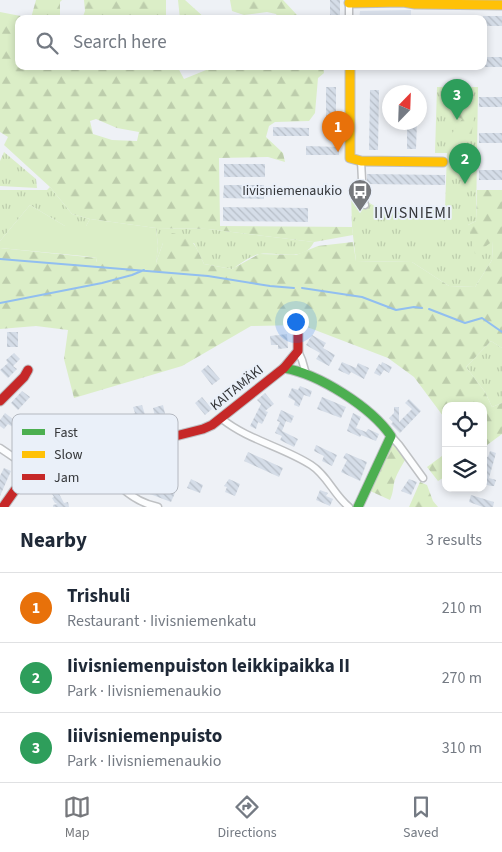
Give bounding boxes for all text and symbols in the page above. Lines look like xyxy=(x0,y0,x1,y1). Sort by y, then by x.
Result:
search box xyxy=(15,15,487,70)
icon: search xyxy=(33,29,61,57)
text: Search here xyxy=(73,29,167,56)
pin: 3 xyxy=(441,79,473,120)
north arrow xyxy=(382,85,427,130)
pin: 1 xyxy=(322,111,354,152)
pin: 2 xyxy=(449,143,481,184)
bus stop icon: Iivisniemenaukio xyxy=(347,178,373,212)
place label: Iivisniemenaukio xyxy=(242,181,342,201)
district label: IIVISNIEMI xyxy=(374,202,452,224)
your location xyxy=(283,309,309,335)
street label: KAITAMÄKI xyxy=(206,360,268,416)
map controls xyxy=(442,402,487,492)
button: locate xyxy=(442,402,487,447)
legend xyxy=(12,414,178,494)
text: Fast xyxy=(54,423,78,443)
text: Slow xyxy=(54,445,83,465)
button: layers xyxy=(442,447,487,492)
text: Jam xyxy=(54,468,79,488)
text: Nearby xyxy=(20,525,87,555)
text: 3 results xyxy=(426,529,482,551)
text: Trishuli xyxy=(67,583,130,610)
text: 1 xyxy=(32,597,40,619)
text: 210 m xyxy=(442,597,482,619)
text: Restaurant · Iivisniemenkatu xyxy=(67,610,256,632)
text: Iivisniemenpuiston leikkipaikka II xyxy=(67,653,350,680)
text: 2 xyxy=(32,667,40,689)
text: 270 m xyxy=(442,667,482,689)
text: Park · Iivisniemenaukio xyxy=(67,680,221,702)
text: Iiivisniemenpuisto xyxy=(67,723,222,750)
text: 3 xyxy=(32,737,40,759)
text: 310 m xyxy=(442,737,482,759)
text: Park · Iivisniemenaukio xyxy=(67,750,221,772)
tab: Map xyxy=(63,793,91,843)
tab: Directions xyxy=(217,793,277,843)
tab: Saved xyxy=(403,793,439,843)

